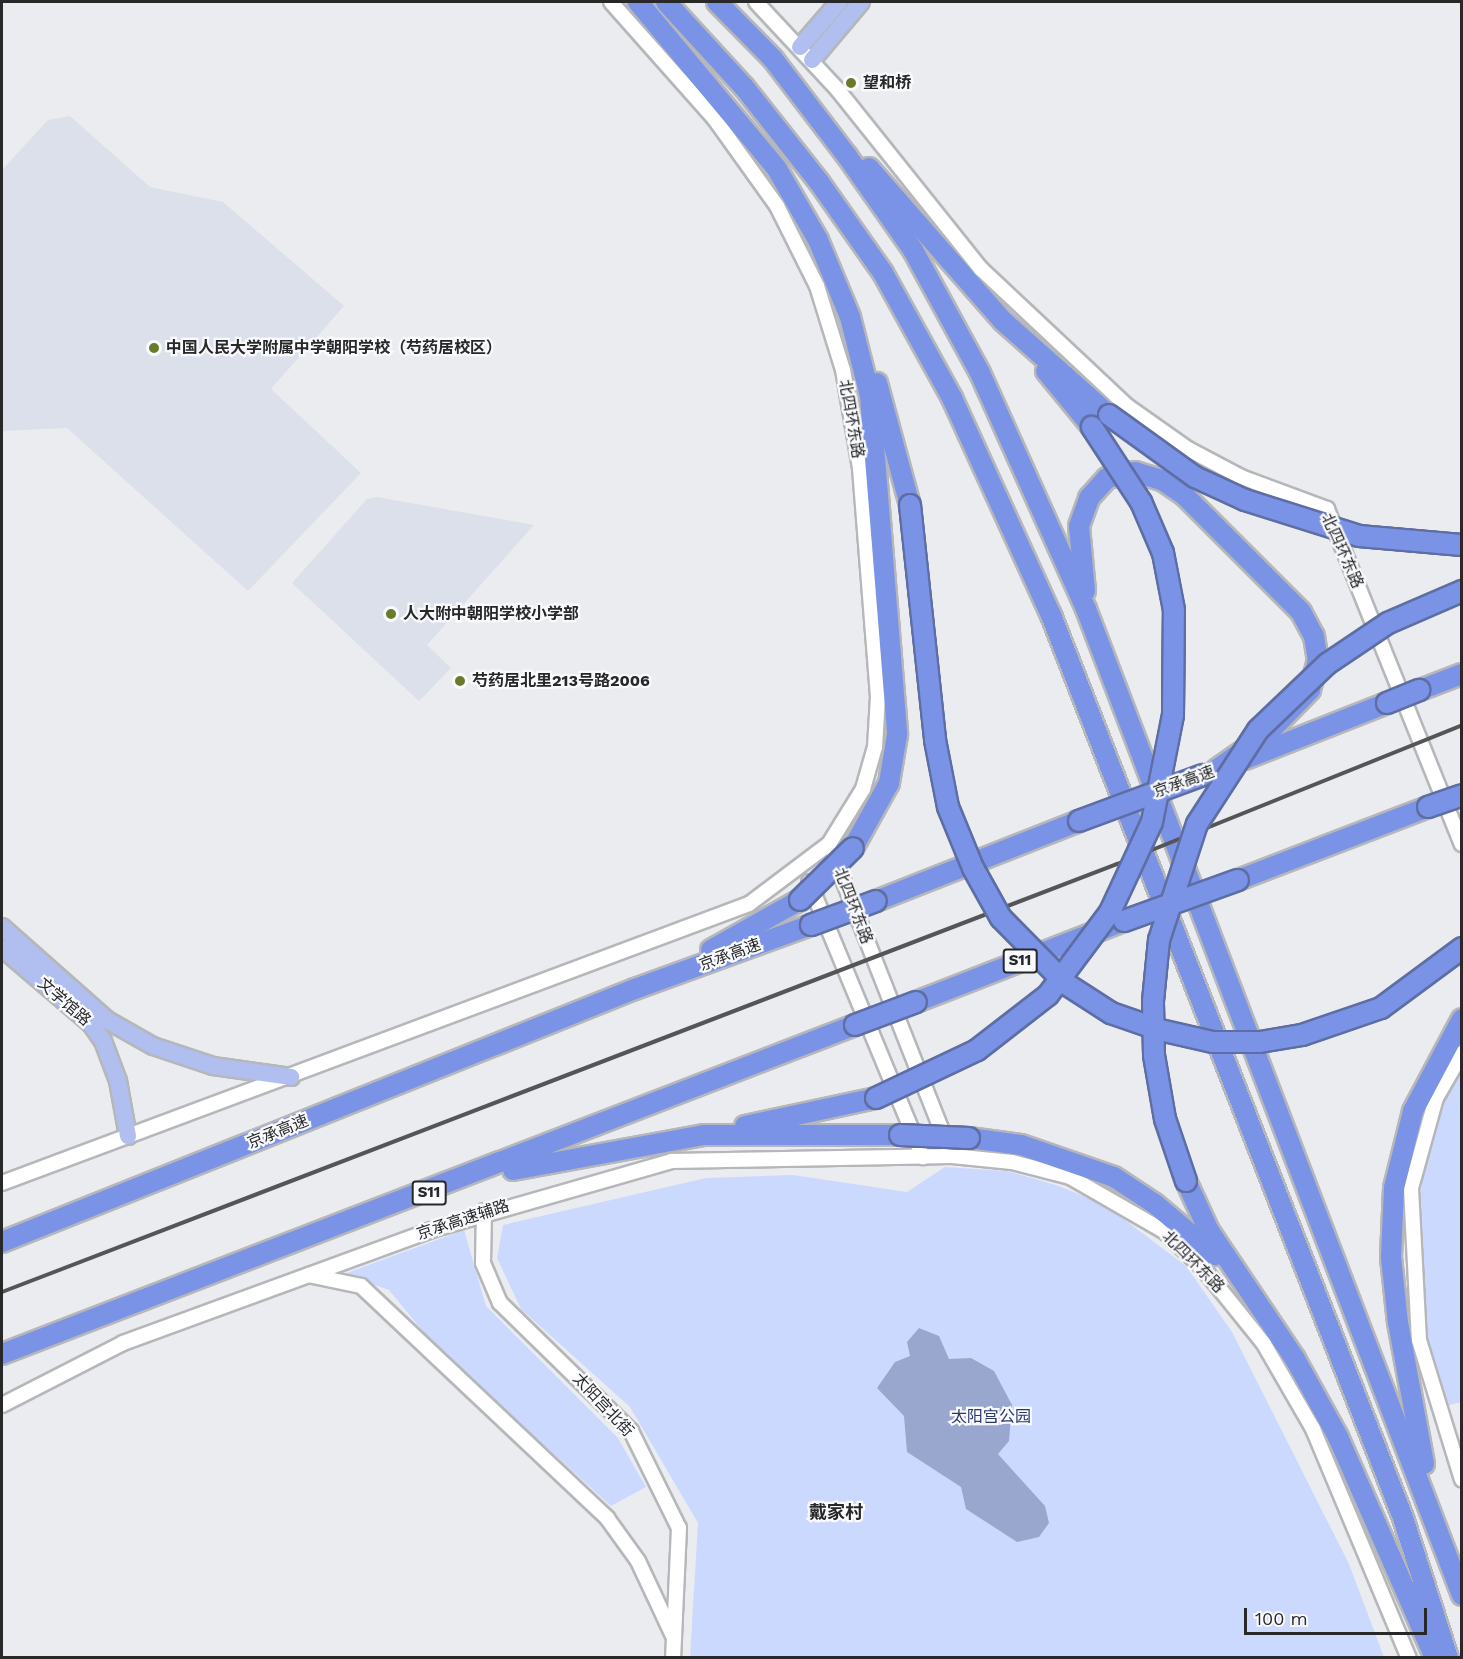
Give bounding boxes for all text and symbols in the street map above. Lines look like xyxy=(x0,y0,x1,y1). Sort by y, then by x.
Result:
place label: 望和桥 xyxy=(863,73,911,93)
marker: 望和桥 xyxy=(844,76,858,90)
place label: 中国人民大学附属中学朝阳学校（芍药居校区） xyxy=(166,338,502,358)
marker: 中国人民大学附属中学朝阳学校（芍药居校区） xyxy=(147,341,161,355)
street label: 北四环东路 xyxy=(835,378,867,460)
street label: 北四环东路 xyxy=(1317,511,1367,591)
place label: 人大附中朝阳学校小学部 xyxy=(403,604,579,624)
marker: 人大附中朝阳学校小学部 xyxy=(384,607,398,621)
place label: 芍药居北里213号路2006 xyxy=(472,671,650,691)
marker: 芍药居北里213号路2006 xyxy=(453,674,467,688)
street label: 京承高速 xyxy=(1151,762,1217,802)
street label: 北四环东路 xyxy=(830,865,876,947)
street label: 京承高速 xyxy=(697,935,763,975)
road number: S11 xyxy=(1002,949,1038,973)
street label: 文学馆路 xyxy=(34,974,94,1030)
street label: 京承高速 xyxy=(245,1111,311,1153)
road number: S11 xyxy=(411,1181,447,1205)
street label: 京承高速辅路 xyxy=(414,1196,512,1244)
street label: 北四环东路 xyxy=(1158,1227,1228,1297)
street label: 太阳宫北街 xyxy=(569,1369,637,1441)
park label: 太阳宫公园 xyxy=(951,1407,1031,1427)
district label: 戴家村 xyxy=(809,1501,863,1523)
scale bar xyxy=(1247,1596,1430,1634)
text: 100 m xyxy=(1255,1608,1308,1629)

